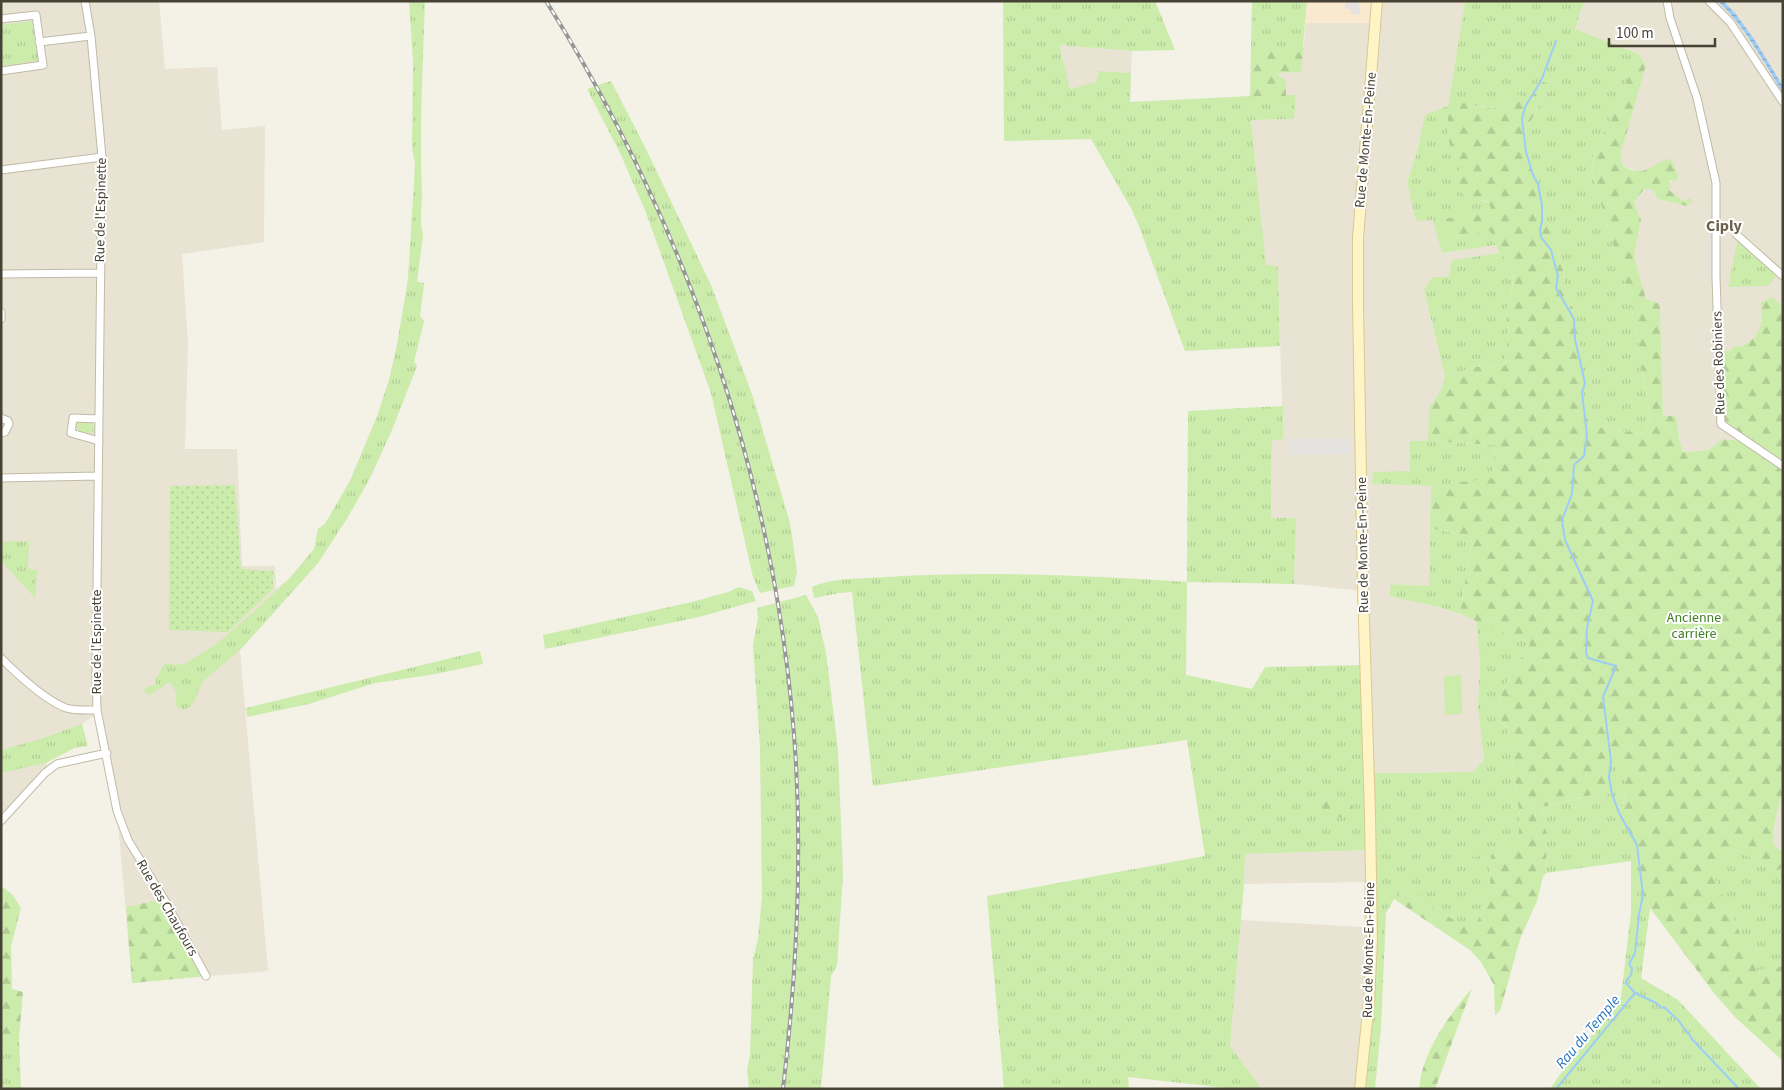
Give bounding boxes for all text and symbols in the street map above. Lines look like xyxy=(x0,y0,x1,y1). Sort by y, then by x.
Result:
scale bar xyxy=(1609,15,1715,47)
text: 100 m xyxy=(1616,23,1654,44)
street label: Rue de Monte-En-Peine xyxy=(1350,71,1382,209)
street label: Rue de l'Espinette xyxy=(90,157,112,263)
district label: Ciply xyxy=(1706,215,1743,237)
street label: Rue des Robiniers xyxy=(1707,311,1731,415)
street label: Rue de Monte-En-Peine xyxy=(1352,477,1374,613)
street label: Rue de l'Espinette xyxy=(87,590,107,694)
park label: Ancienne carrière xyxy=(1667,608,1721,644)
street label: Rue des Chaufours xyxy=(131,856,203,960)
street label: Rue de Monte-En-Peine xyxy=(1358,882,1380,1018)
water label: Rau du Temple xyxy=(1551,991,1625,1073)

